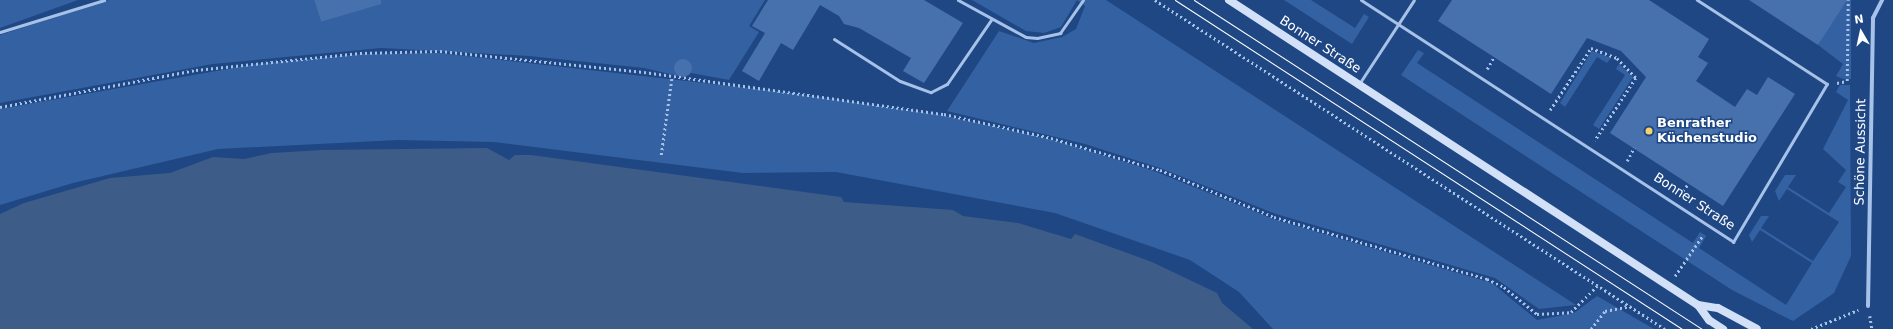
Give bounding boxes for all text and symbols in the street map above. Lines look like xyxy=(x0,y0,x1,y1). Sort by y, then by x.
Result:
north arrow xyxy=(1841,12,1881,52)
street label: Bonner Straße xyxy=(1276,13,1364,77)
text: N xyxy=(1853,13,1865,27)
street label: Schöne Aussicht xyxy=(1852,99,1870,205)
place label: Benrather Küchenstudio xyxy=(1657,116,1757,147)
marker: Benrather Küchenstudio xyxy=(1644,126,1654,136)
street label: Bonner Straße xyxy=(1650,170,1738,234)

